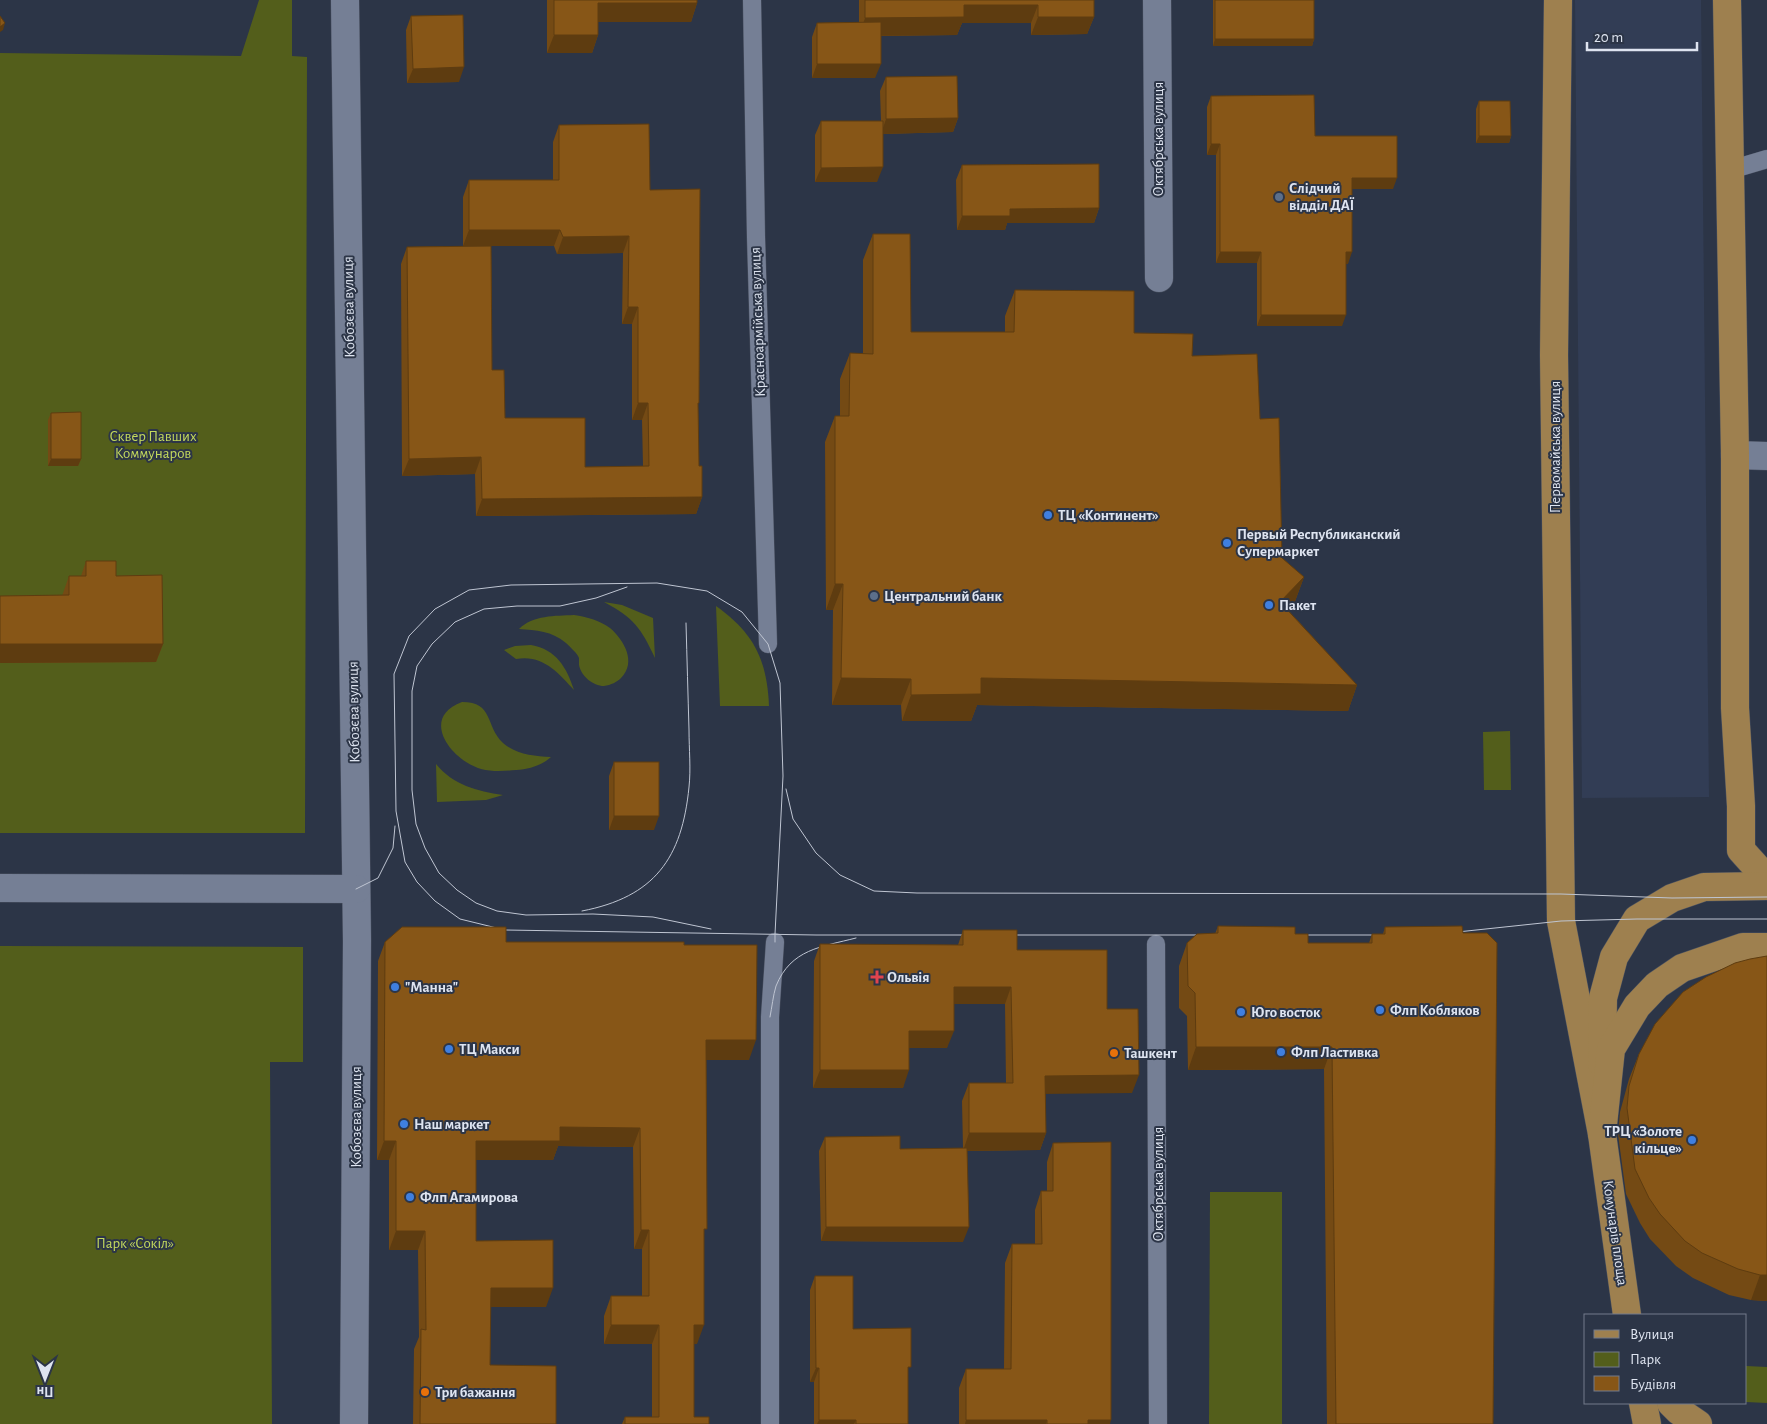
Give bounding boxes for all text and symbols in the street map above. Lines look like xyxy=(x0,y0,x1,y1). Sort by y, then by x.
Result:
scale bar xyxy=(1587,20,1697,52)
text: 20 m xyxy=(1594,30,1623,45)
street label: Октябрська вулиця xyxy=(1151,82,1166,196)
place label: Слідчий відділ ДАЇ xyxy=(1289,181,1355,213)
marker: Слідчий відділ ДАЇ xyxy=(1273,191,1285,203)
street label: Красноармійська вулиця xyxy=(748,247,768,397)
street label: Кобозєва вулиця xyxy=(341,256,357,358)
street label: Первомайська вулиця xyxy=(1548,381,1563,513)
park label: Сквер Павших Коммунаров xyxy=(109,429,197,461)
place label: ТЦ «Континент» xyxy=(1058,508,1159,523)
marker: ТЦ «Континент» xyxy=(1042,509,1054,521)
place label: Первый Республиканский Супермаркет xyxy=(1237,527,1401,559)
marker: Первый Республиканский Супермаркет xyxy=(1221,537,1233,549)
place label: Центральний банк xyxy=(884,589,1003,604)
marker: Центральний банк xyxy=(868,590,880,602)
place label: Пакет xyxy=(1279,598,1316,613)
marker: Пакет xyxy=(1263,599,1275,611)
street label: Кобозєва вулиця xyxy=(346,661,362,763)
place label: Ольвія xyxy=(887,970,930,985)
marker: Ольвія xyxy=(871,971,883,983)
place label: "Манна" xyxy=(405,980,458,995)
marker: "Манна" xyxy=(389,981,401,993)
place label: Флп Кобляков xyxy=(1390,1003,1480,1018)
marker: Флп Кобляков xyxy=(1374,1004,1386,1016)
place label: Юго восток xyxy=(1251,1005,1321,1020)
marker: Юго восток xyxy=(1235,1006,1247,1018)
place label: ТЦ Макси xyxy=(459,1042,520,1057)
marker: ТЦ Макси xyxy=(443,1043,455,1055)
place label: Флп Ластивка xyxy=(1291,1045,1378,1060)
place label: Ташкент xyxy=(1124,1046,1177,1061)
marker: Флп Ластивка xyxy=(1275,1046,1287,1058)
marker: Ташкент xyxy=(1108,1047,1120,1059)
street label: Кобозєва вулиця xyxy=(349,1066,364,1168)
place label: Наш маркет xyxy=(414,1117,489,1132)
marker: Наш маркет xyxy=(398,1118,410,1130)
place label: ТРЦ «Золоте кільце» xyxy=(1604,1124,1682,1156)
street label: Октябрська вулиця xyxy=(1151,1127,1166,1241)
marker: ТРЦ «Золоте кільце» xyxy=(1686,1134,1698,1146)
street label: Комунарів площа xyxy=(1600,1179,1630,1287)
place label: Флп Агамирова xyxy=(420,1190,518,1205)
marker: Флп Агамирова xyxy=(404,1191,416,1203)
park label: Парк «Сокіл» xyxy=(96,1236,174,1251)
legend xyxy=(1584,1314,1747,1404)
text: Вулиця xyxy=(1630,1327,1674,1342)
text: Парк xyxy=(1630,1352,1661,1367)
north arrow xyxy=(20,1354,70,1404)
text: Будівля xyxy=(1630,1377,1676,1392)
text: Пн xyxy=(36,1384,54,1398)
place label: Три бажання xyxy=(435,1385,516,1400)
marker: Три бажання xyxy=(419,1386,431,1398)

